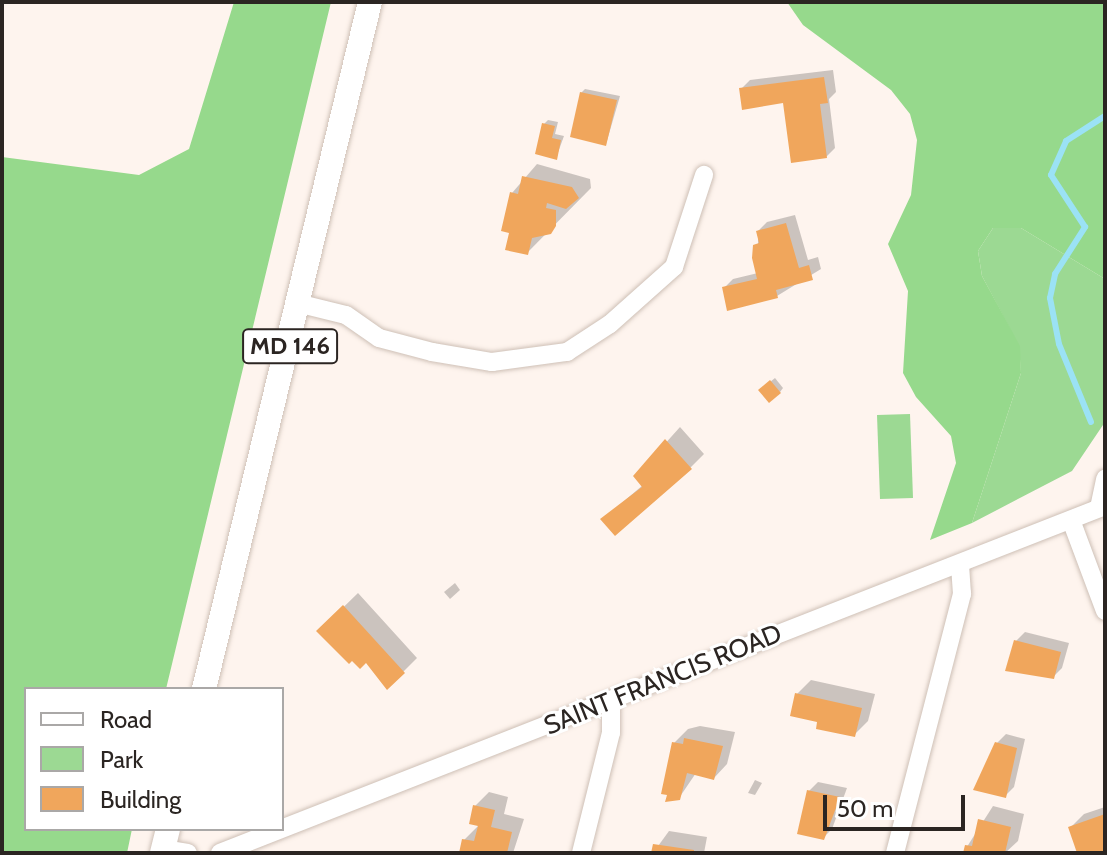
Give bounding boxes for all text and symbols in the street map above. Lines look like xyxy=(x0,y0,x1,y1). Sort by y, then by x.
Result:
road number: MD 146 xyxy=(242,326,338,366)
street label: SAINT FRANCIS ROAD xyxy=(540,618,786,742)
legend xyxy=(24,687,284,831)
text: Road xyxy=(100,705,152,734)
text: Park xyxy=(100,745,143,774)
scale bar xyxy=(827,779,969,829)
text: Building xyxy=(100,785,181,814)
text: 50 m xyxy=(837,794,893,823)

